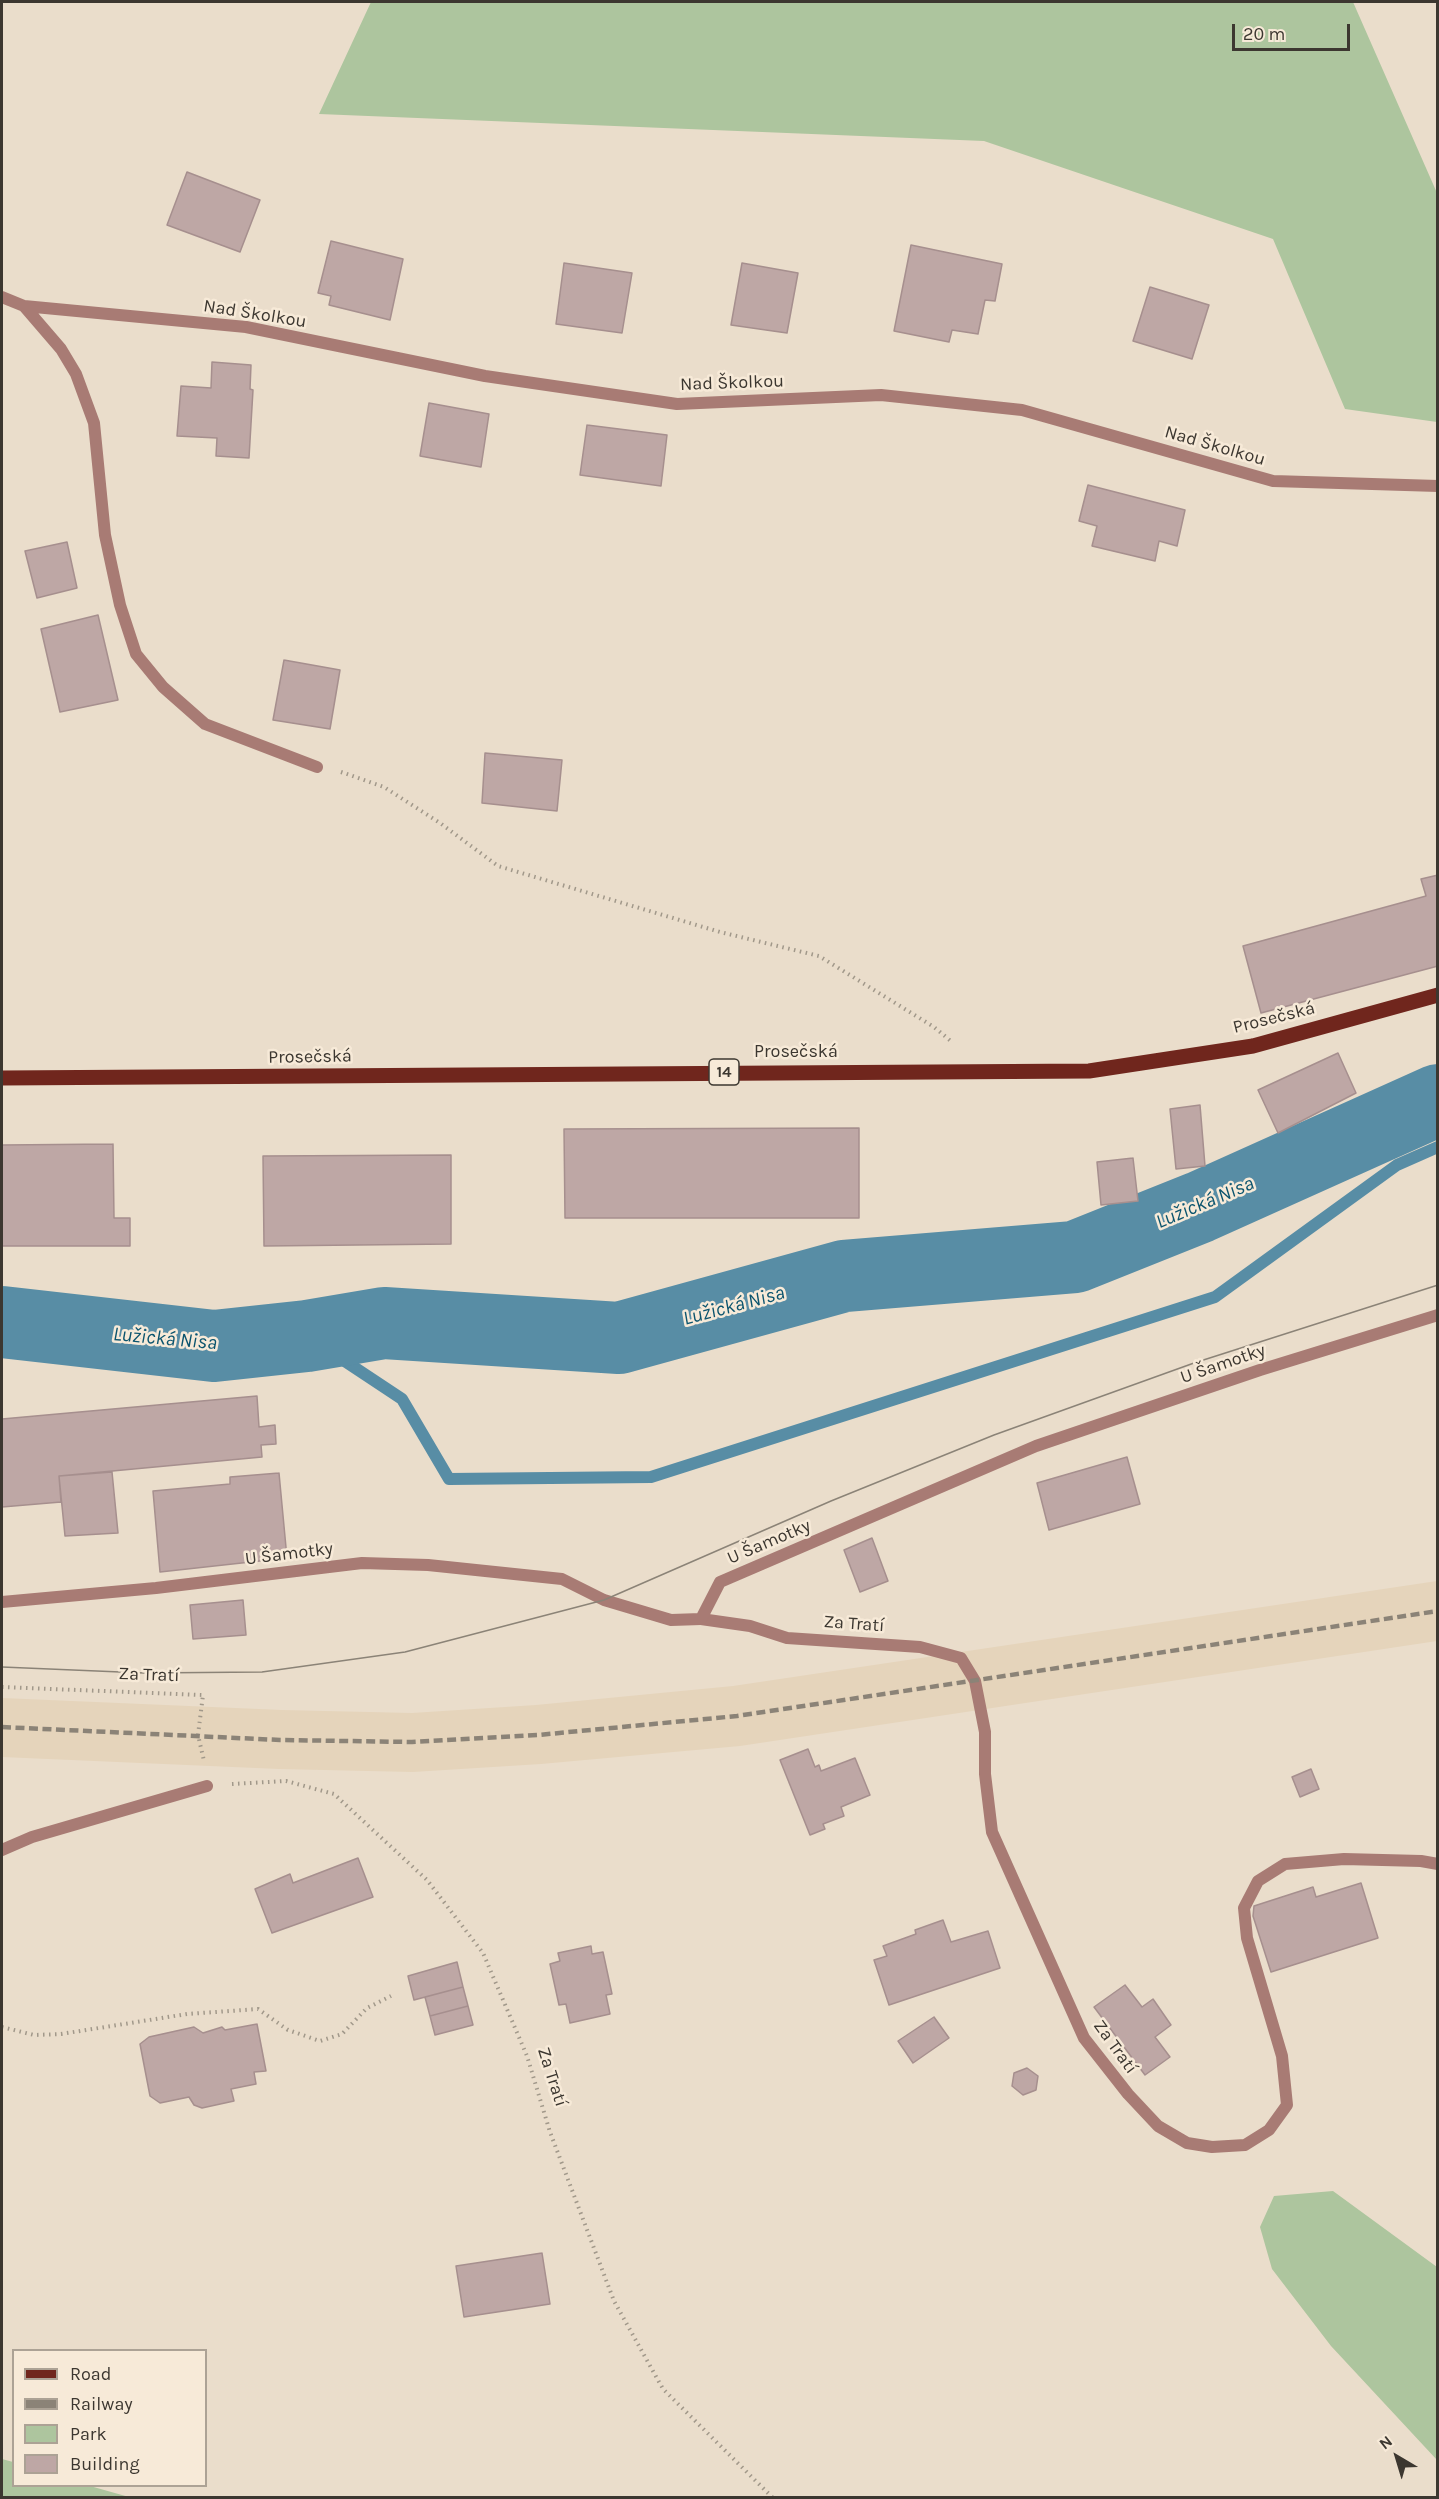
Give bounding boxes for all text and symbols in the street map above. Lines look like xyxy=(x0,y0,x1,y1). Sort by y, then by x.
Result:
scale bar xyxy=(1235,12,1354,50)
text: 20 m xyxy=(1243,23,1285,45)
street label: Nad Školkou xyxy=(202,295,308,333)
street label: Nad Školkou xyxy=(680,370,784,396)
street label: Nad Školkou xyxy=(1162,421,1268,471)
street label: Prosečská xyxy=(1231,997,1317,1039)
street label: Prosečská xyxy=(754,1041,838,1063)
street label: Prosečská xyxy=(268,1045,352,1069)
road number: 14 xyxy=(709,1059,739,1085)
water label: Lužická Nisa xyxy=(1152,1172,1258,1234)
water label: Lužická Nisa xyxy=(681,1281,787,1331)
water label: Lužická Nisa xyxy=(112,1323,218,1355)
street label: U Šamotky xyxy=(1178,1339,1268,1389)
street label: U Šamotky xyxy=(724,1515,814,1569)
street label: U Šamotky xyxy=(244,1538,334,1570)
street label: Za Tratí xyxy=(823,1611,885,1637)
street label: Za Tratí xyxy=(118,1663,180,1687)
street label: Za Tratí xyxy=(1088,2016,1142,2078)
street label: Za Tratí xyxy=(532,2045,572,2109)
legend xyxy=(12,2349,207,2487)
text: Road xyxy=(70,2363,111,2385)
text: Railway xyxy=(70,2393,133,2415)
text: Park xyxy=(70,2423,107,2445)
north arrow xyxy=(1367,2427,1427,2487)
text: N xyxy=(1375,2431,1396,2453)
text: Building xyxy=(70,2453,140,2475)

